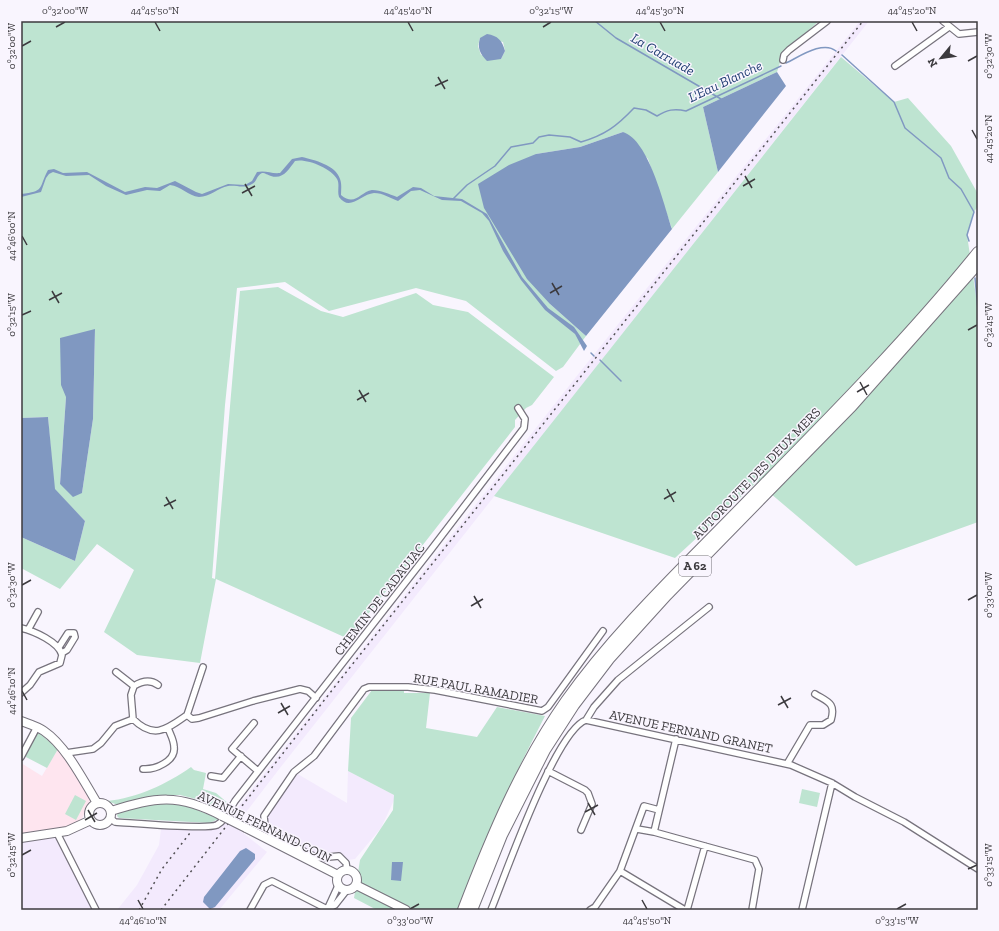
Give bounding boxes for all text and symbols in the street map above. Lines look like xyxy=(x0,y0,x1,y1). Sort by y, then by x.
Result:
text: 0°32'00"W xyxy=(42,5,89,17)
text: 44°45'50"N xyxy=(131,5,180,17)
text: 44°45'40"N xyxy=(384,5,433,17)
text: 0°32'15"W xyxy=(529,5,573,17)
text: 44°45'30"N xyxy=(636,5,685,17)
text: 44°45'20"N xyxy=(888,5,937,17)
text: 0°32'00"W xyxy=(6,22,18,69)
water label: La Carruade xyxy=(628,29,698,79)
text: 0°32'30"W xyxy=(983,33,995,79)
north arrow xyxy=(921,38,961,78)
text: N xyxy=(925,55,940,69)
water label: L'Eau Blanche xyxy=(685,57,765,106)
text: 44°45'20"N xyxy=(983,114,995,163)
text: 44°46'00"N xyxy=(6,211,18,261)
text: 0°32'15"W xyxy=(6,293,18,337)
text: 0°32'45"W xyxy=(983,302,995,347)
street label: AUTOROUTE DES DEUX MERS xyxy=(689,404,823,542)
street label: CHEMIN DE CADAUJAC xyxy=(331,540,428,658)
road number: A 62 xyxy=(679,556,711,576)
text: 0°32'30"W xyxy=(6,562,18,608)
text: 0°33'00"W xyxy=(983,571,995,618)
text: 44°46'10"N xyxy=(6,667,18,715)
street label: RUE PAUL RAMADIER xyxy=(412,670,540,707)
street label: AVENUE FERNAND GRANET xyxy=(608,707,774,756)
street label: AVENUE FERNAND COIN xyxy=(195,787,334,866)
text: 0°32'45"W xyxy=(6,832,18,877)
text: 0°33'15"W xyxy=(983,843,995,887)
text: 44°46'10"N xyxy=(119,915,167,927)
text: 0°33'00"W xyxy=(387,915,434,927)
text: 44°45'50"N xyxy=(623,915,672,927)
text: 0°33'15"W xyxy=(875,915,919,927)

